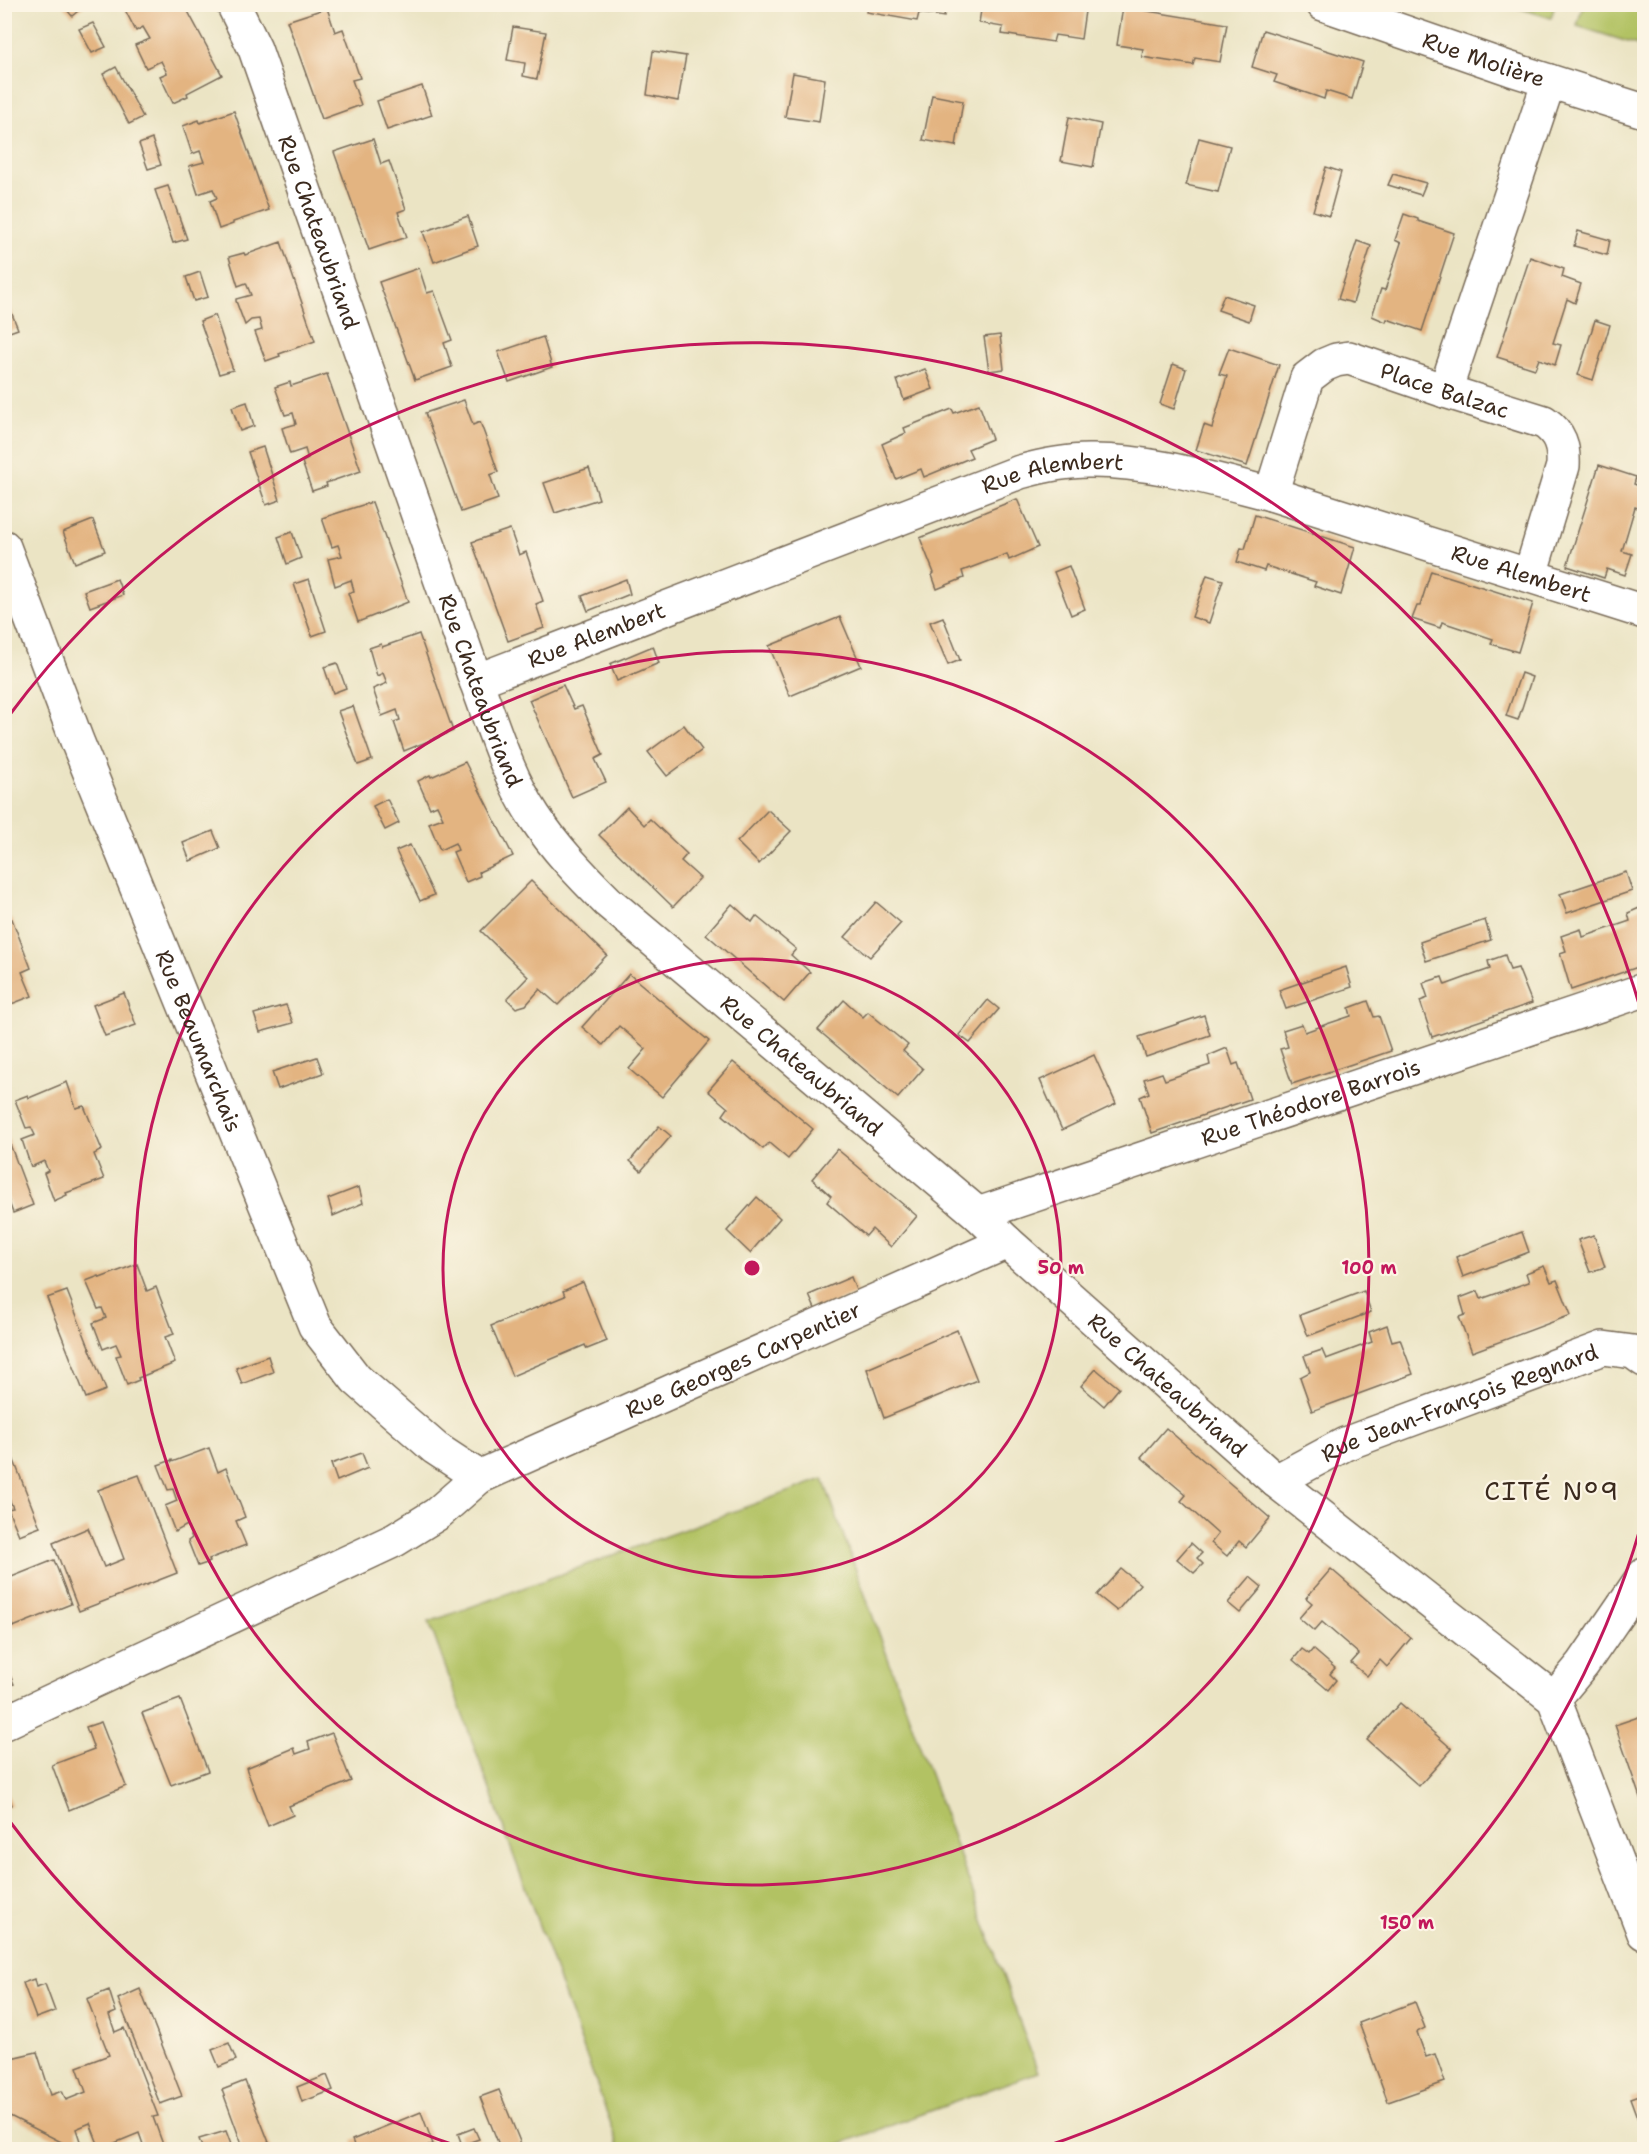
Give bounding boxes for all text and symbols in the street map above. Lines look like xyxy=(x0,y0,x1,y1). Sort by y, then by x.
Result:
street label: Rue Molière xyxy=(1419,25,1548,94)
street label: Rue Chateaubriand xyxy=(271,131,366,333)
street label: Place Balzac xyxy=(1376,356,1513,425)
street label: Rue Alembert xyxy=(977,447,1125,500)
street label: Rue Alembert xyxy=(1448,538,1595,609)
street label: Rue Chateaubriand xyxy=(432,590,529,792)
street label: Rue Alembert xyxy=(524,596,670,675)
street label: Rue Beaumarchais xyxy=(148,946,249,1136)
street label: Rue Chateaubriand xyxy=(714,989,889,1143)
street label: Rue Théodore Barrois xyxy=(1197,1052,1424,1153)
text: 50 m xyxy=(1038,1256,1085,1280)
text: 100 m xyxy=(1341,1256,1397,1280)
centre of rings xyxy=(742,1258,762,1278)
street label: Rue Georges Carpentier xyxy=(621,1295,865,1425)
street label: Rue Chateaubriand xyxy=(1082,1307,1253,1464)
street label: Rue Jean-François Regnard xyxy=(1316,1337,1602,1469)
district label: CITÉ N°9 xyxy=(1484,1473,1620,1508)
text: 150 m xyxy=(1380,1911,1435,1935)

